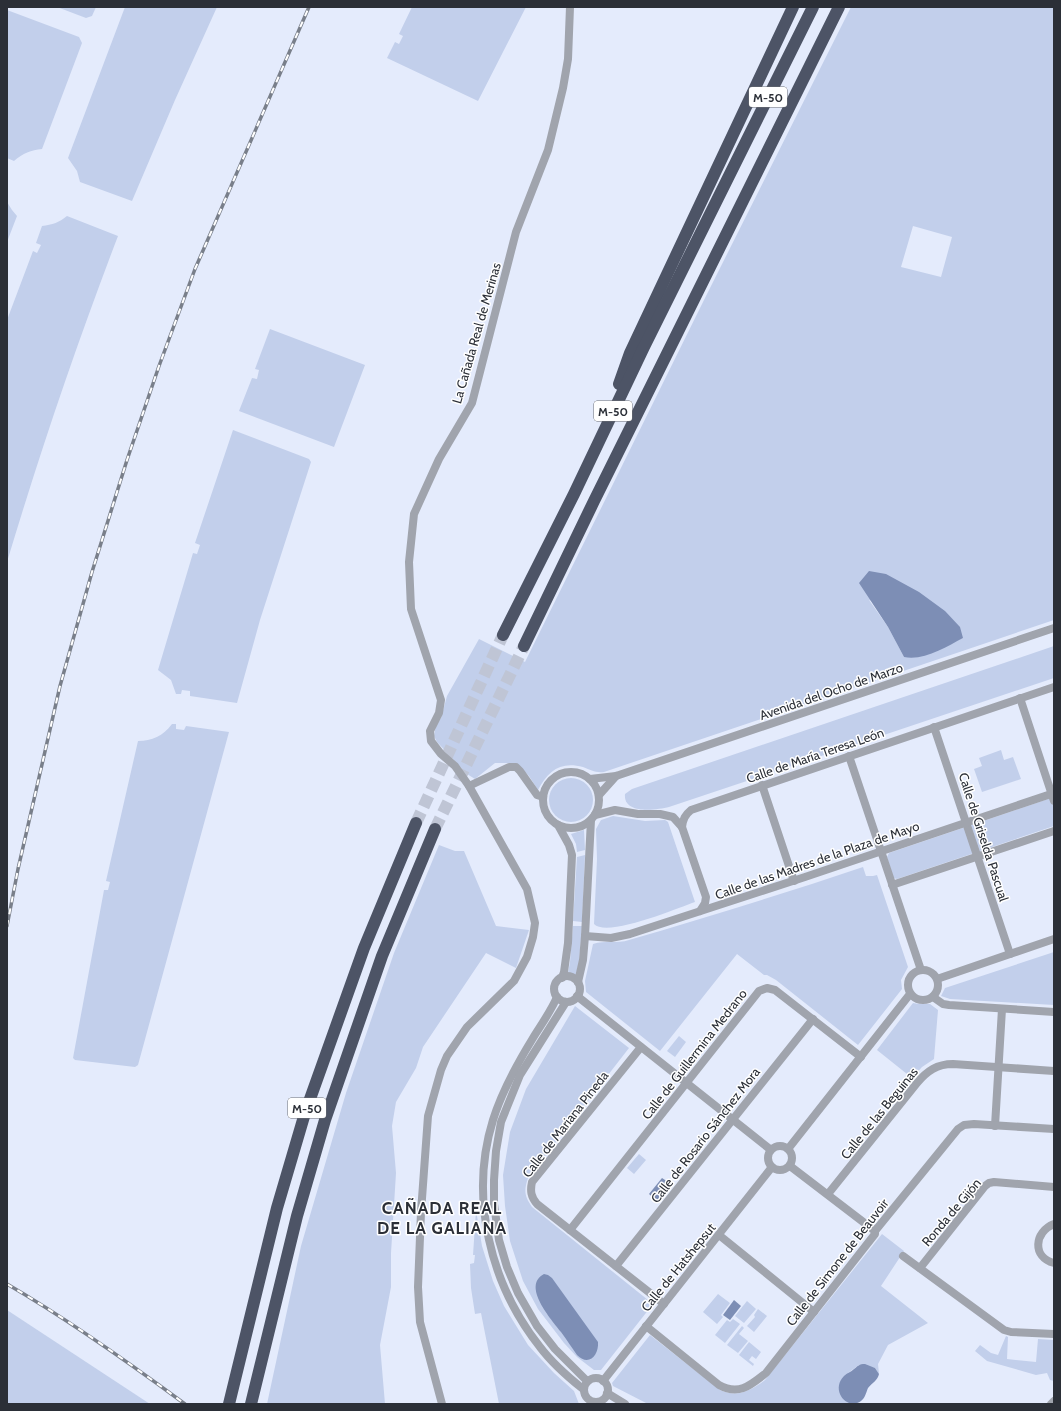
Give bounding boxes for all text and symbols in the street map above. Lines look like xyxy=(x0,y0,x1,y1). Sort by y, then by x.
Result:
road number: M-50 xyxy=(749,87,787,107)
street label: La Cañada Real de Merinas xyxy=(448,260,504,405)
road number: M-50 xyxy=(594,401,632,421)
street label: Avenida del Ocho de Marzo xyxy=(757,659,905,723)
street label: Calle de María Teresa León xyxy=(744,724,886,786)
street label: Calle de Griselda Pascual xyxy=(956,771,1012,903)
street label: Calle de las Madres de la Plaza de Mayo xyxy=(713,817,921,903)
street label: Calle de Guillermina Medrano xyxy=(638,986,750,1122)
street label: Calle de Rosario Sánchez Mora xyxy=(647,1063,763,1206)
street label: Calle de las Beguinas xyxy=(837,1063,921,1162)
street label: Calle de Mariana Pineda xyxy=(519,1067,612,1180)
road number: M-50 xyxy=(288,1098,326,1118)
street label: Ronda de Gijón xyxy=(918,1175,985,1250)
street label: Calle de Simone de Beauvoir xyxy=(782,1195,892,1329)
district label: CAÑADA REAL DE LA GALIANA xyxy=(377,1198,507,1238)
street label: Calle de Hatshepsut xyxy=(637,1219,719,1314)

